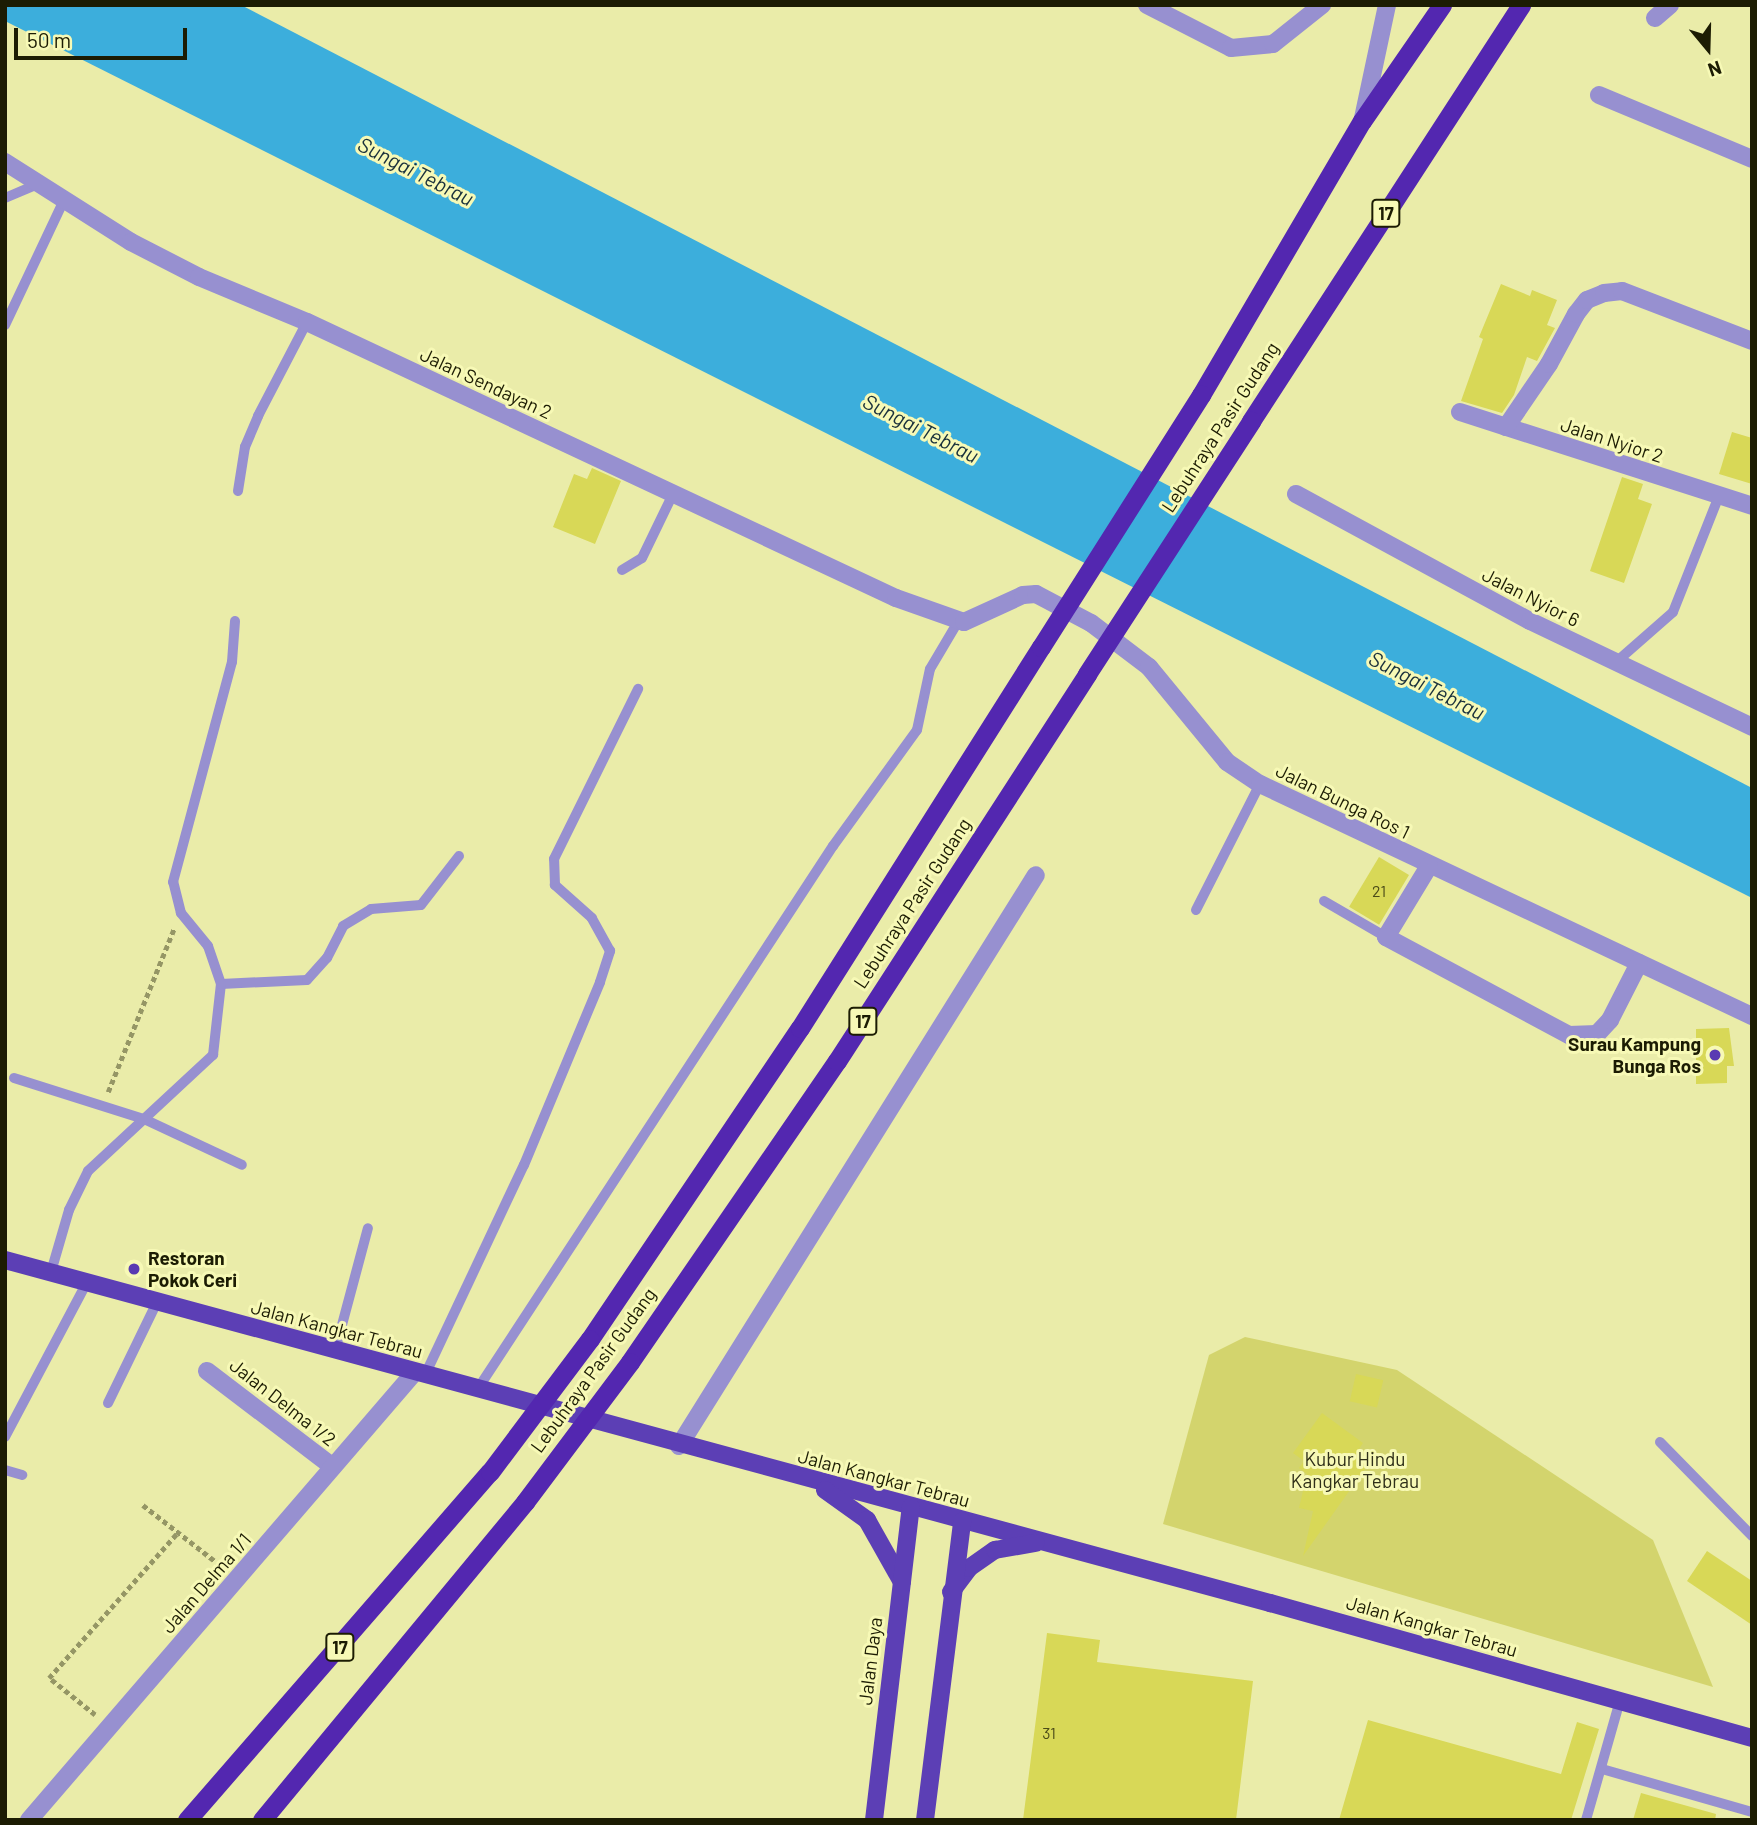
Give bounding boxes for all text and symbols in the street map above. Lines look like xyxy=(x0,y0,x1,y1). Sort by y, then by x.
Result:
scale bar xyxy=(18,14,191,58)
north arrow xyxy=(1673,14,1743,84)
text: 50 m xyxy=(27,27,71,52)
text: N xyxy=(1705,56,1725,82)
water label: Sungai Tebrau xyxy=(354,131,478,211)
road number: 17 xyxy=(1370,198,1402,228)
street label: Lebuhraya Pasir Gudang xyxy=(1156,338,1284,516)
street label: Jalan Sendayan 2 xyxy=(417,343,555,423)
water label: Sungai Tebrau xyxy=(859,388,983,468)
street label: Jalan Nyior 2 xyxy=(1558,413,1666,467)
street label: Jalan Nyior 6 xyxy=(1479,563,1583,631)
water label: Sungai Tebrau xyxy=(1365,645,1489,725)
street label: Jalan Bunga Ros 1 xyxy=(1272,759,1414,843)
street label: Lebuhraya Pasir Gudang xyxy=(848,814,976,992)
house number: 21 xyxy=(1372,881,1386,901)
road number: 17 xyxy=(847,1006,879,1036)
place label: Surau Kampung Bunga Ros xyxy=(1568,1033,1701,1077)
marker: Surau Kampung Bunga Ros xyxy=(1707,1047,1723,1063)
place label: Restoran Pokok Ceri xyxy=(148,1247,237,1291)
marker: Restoran Pokok Ceri xyxy=(126,1261,142,1277)
street label: Lebuhraya Pasir Gudang xyxy=(526,1283,660,1457)
street label: Jalan Kangkar Tebrau xyxy=(249,1295,425,1363)
street label: Jalan Delma 1/2 xyxy=(225,1353,341,1451)
street label: Jalan Kangkar Tebrau xyxy=(796,1444,972,1512)
park label: Kubur Hindu Kangkar Tebrau xyxy=(1291,1448,1419,1492)
street label: Jalan Delma 1/1 xyxy=(156,1528,256,1638)
street label: Jalan Kangkar Tebrau xyxy=(1344,1591,1520,1661)
street label: Jalan Daya xyxy=(853,1616,887,1706)
road number: 17 xyxy=(324,1632,356,1662)
house number: 31 xyxy=(1042,1723,1056,1743)

